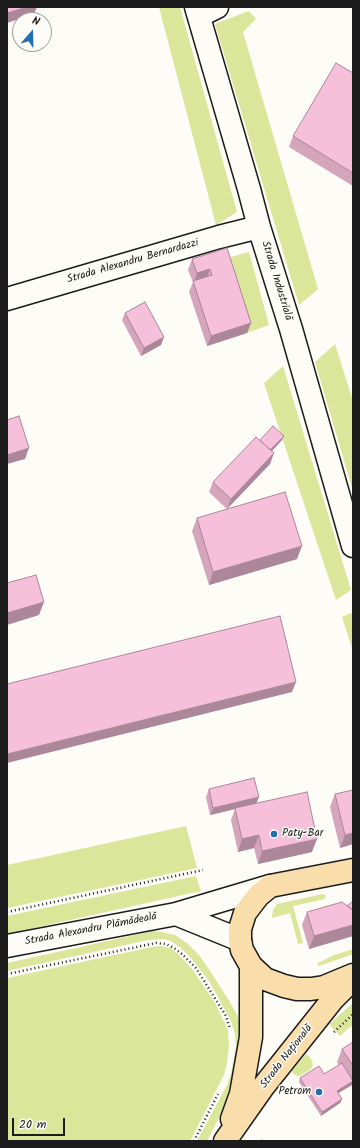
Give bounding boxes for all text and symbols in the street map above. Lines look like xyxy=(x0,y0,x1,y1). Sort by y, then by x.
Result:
north arrow xyxy=(12,12,52,52)
text: N xyxy=(29,12,42,31)
street label: Strada Alexandru Bernardazzi xyxy=(66,237,200,287)
street label: Strada Industrială xyxy=(258,240,294,322)
place label: Paty-Bar xyxy=(282,827,323,841)
marker: Paty-Bar xyxy=(269,829,279,839)
street label: Strada Alexandru Plămădeală xyxy=(24,911,158,949)
street label: Strada Națională xyxy=(258,1023,316,1091)
place label: Petrom xyxy=(278,1085,311,1099)
marker: Petrom xyxy=(314,1087,324,1097)
scale bar xyxy=(14,1110,67,1136)
text: 20 m xyxy=(19,1115,46,1134)

